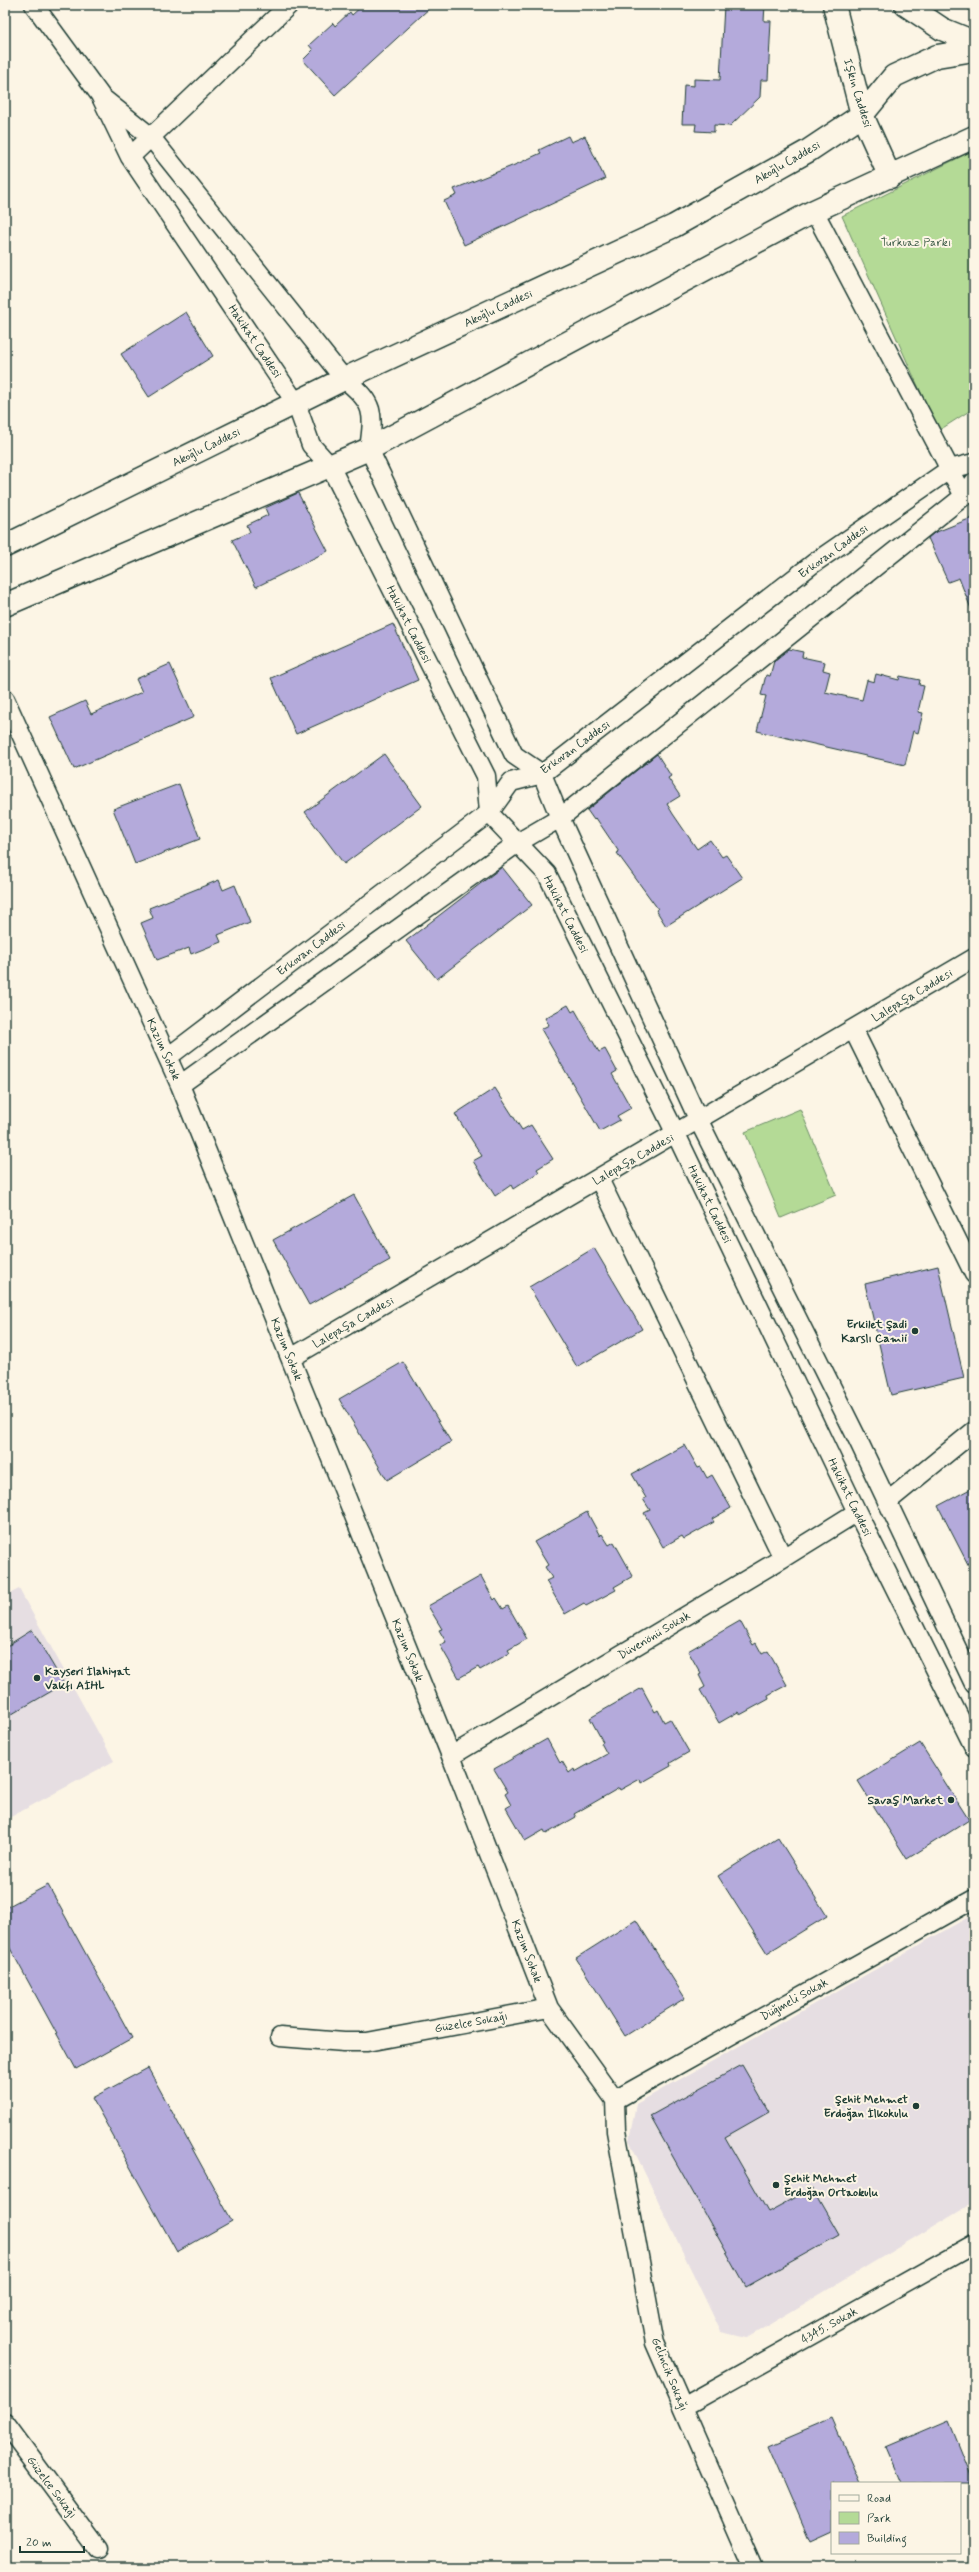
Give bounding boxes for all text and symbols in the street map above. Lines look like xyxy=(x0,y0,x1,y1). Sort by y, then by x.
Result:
street label: Işkın Caddesi xyxy=(839,57,875,130)
street label: Akoğlu Caddesi xyxy=(752,137,824,188)
park label: Turkuaz Parkı xyxy=(881,235,951,251)
street label: Akoğlu Caddesi xyxy=(462,286,536,332)
street label: Hakikat Caddesi xyxy=(224,302,285,381)
street label: Akoğlu Caddesi xyxy=(170,424,243,471)
street label: Erkovan Caddesi xyxy=(796,521,872,582)
street label: Hakikat Caddesi xyxy=(382,583,435,666)
street label: Erkovan Caddesi xyxy=(538,717,614,778)
street label: Hakikat Caddesi xyxy=(539,873,592,956)
street label: Erkovan Caddesi xyxy=(274,917,349,980)
street label: Lalepaşa Caddesi xyxy=(869,965,956,1026)
street label: Kazım Sokak xyxy=(142,1016,184,1083)
street label: Lalepaşa Caddesi xyxy=(590,1130,677,1190)
street label: Hakikat Caddesi xyxy=(683,1163,735,1246)
street label: Lalepaşa Caddesi xyxy=(310,1293,397,1353)
street label: Kazım Sokak xyxy=(266,1316,306,1383)
place label: Erkilet Şadi Karslı Camii xyxy=(841,1317,907,1347)
marker: Erkilet Şadi Karslı Camii xyxy=(910,1326,920,1336)
street label: Hakikat Caddesi xyxy=(823,1456,875,1539)
street label: Düvenönü Sokak xyxy=(615,1608,694,1664)
street label: Kazım Sokak xyxy=(387,1617,427,1684)
place label: Kayseri İlahiyat Vakfı AİHL xyxy=(45,1664,131,1694)
marker: Kayseri İlahiyat Vakfı AİHL xyxy=(32,1673,42,1683)
place label: Savaş Market xyxy=(868,1793,944,1809)
marker: Savaş Market xyxy=(946,1795,956,1805)
street label: Kazım Sokak xyxy=(507,1918,545,1985)
street label: Düğmeli Sokak xyxy=(758,1975,831,2025)
street label: Güzelce Sokağı xyxy=(433,2009,509,2037)
place label: Şehit Mehmet Erdoğan İlkokulu xyxy=(824,2092,908,2122)
marker: Şehit Mehmet Erdoğan İlkokulu xyxy=(911,2101,921,2111)
place label: Şehit Mehmet Erdoğan Ortaokulu xyxy=(784,2171,878,2201)
marker: Şehit Mehmet Erdoğan Ortaokulu xyxy=(771,2180,781,2190)
street label: 4345. Sokak xyxy=(798,2304,861,2348)
street label: Gelincik Sokağı xyxy=(647,2335,691,2414)
street label: Güzelce Sokağı xyxy=(22,2453,80,2522)
legend xyxy=(831,2482,961,2554)
text: Road xyxy=(867,2491,891,2507)
text: Park xyxy=(867,2511,891,2527)
scale bar xyxy=(20,2528,84,2554)
text: Building xyxy=(867,2531,907,2548)
text: 20 m xyxy=(26,2535,52,2551)

